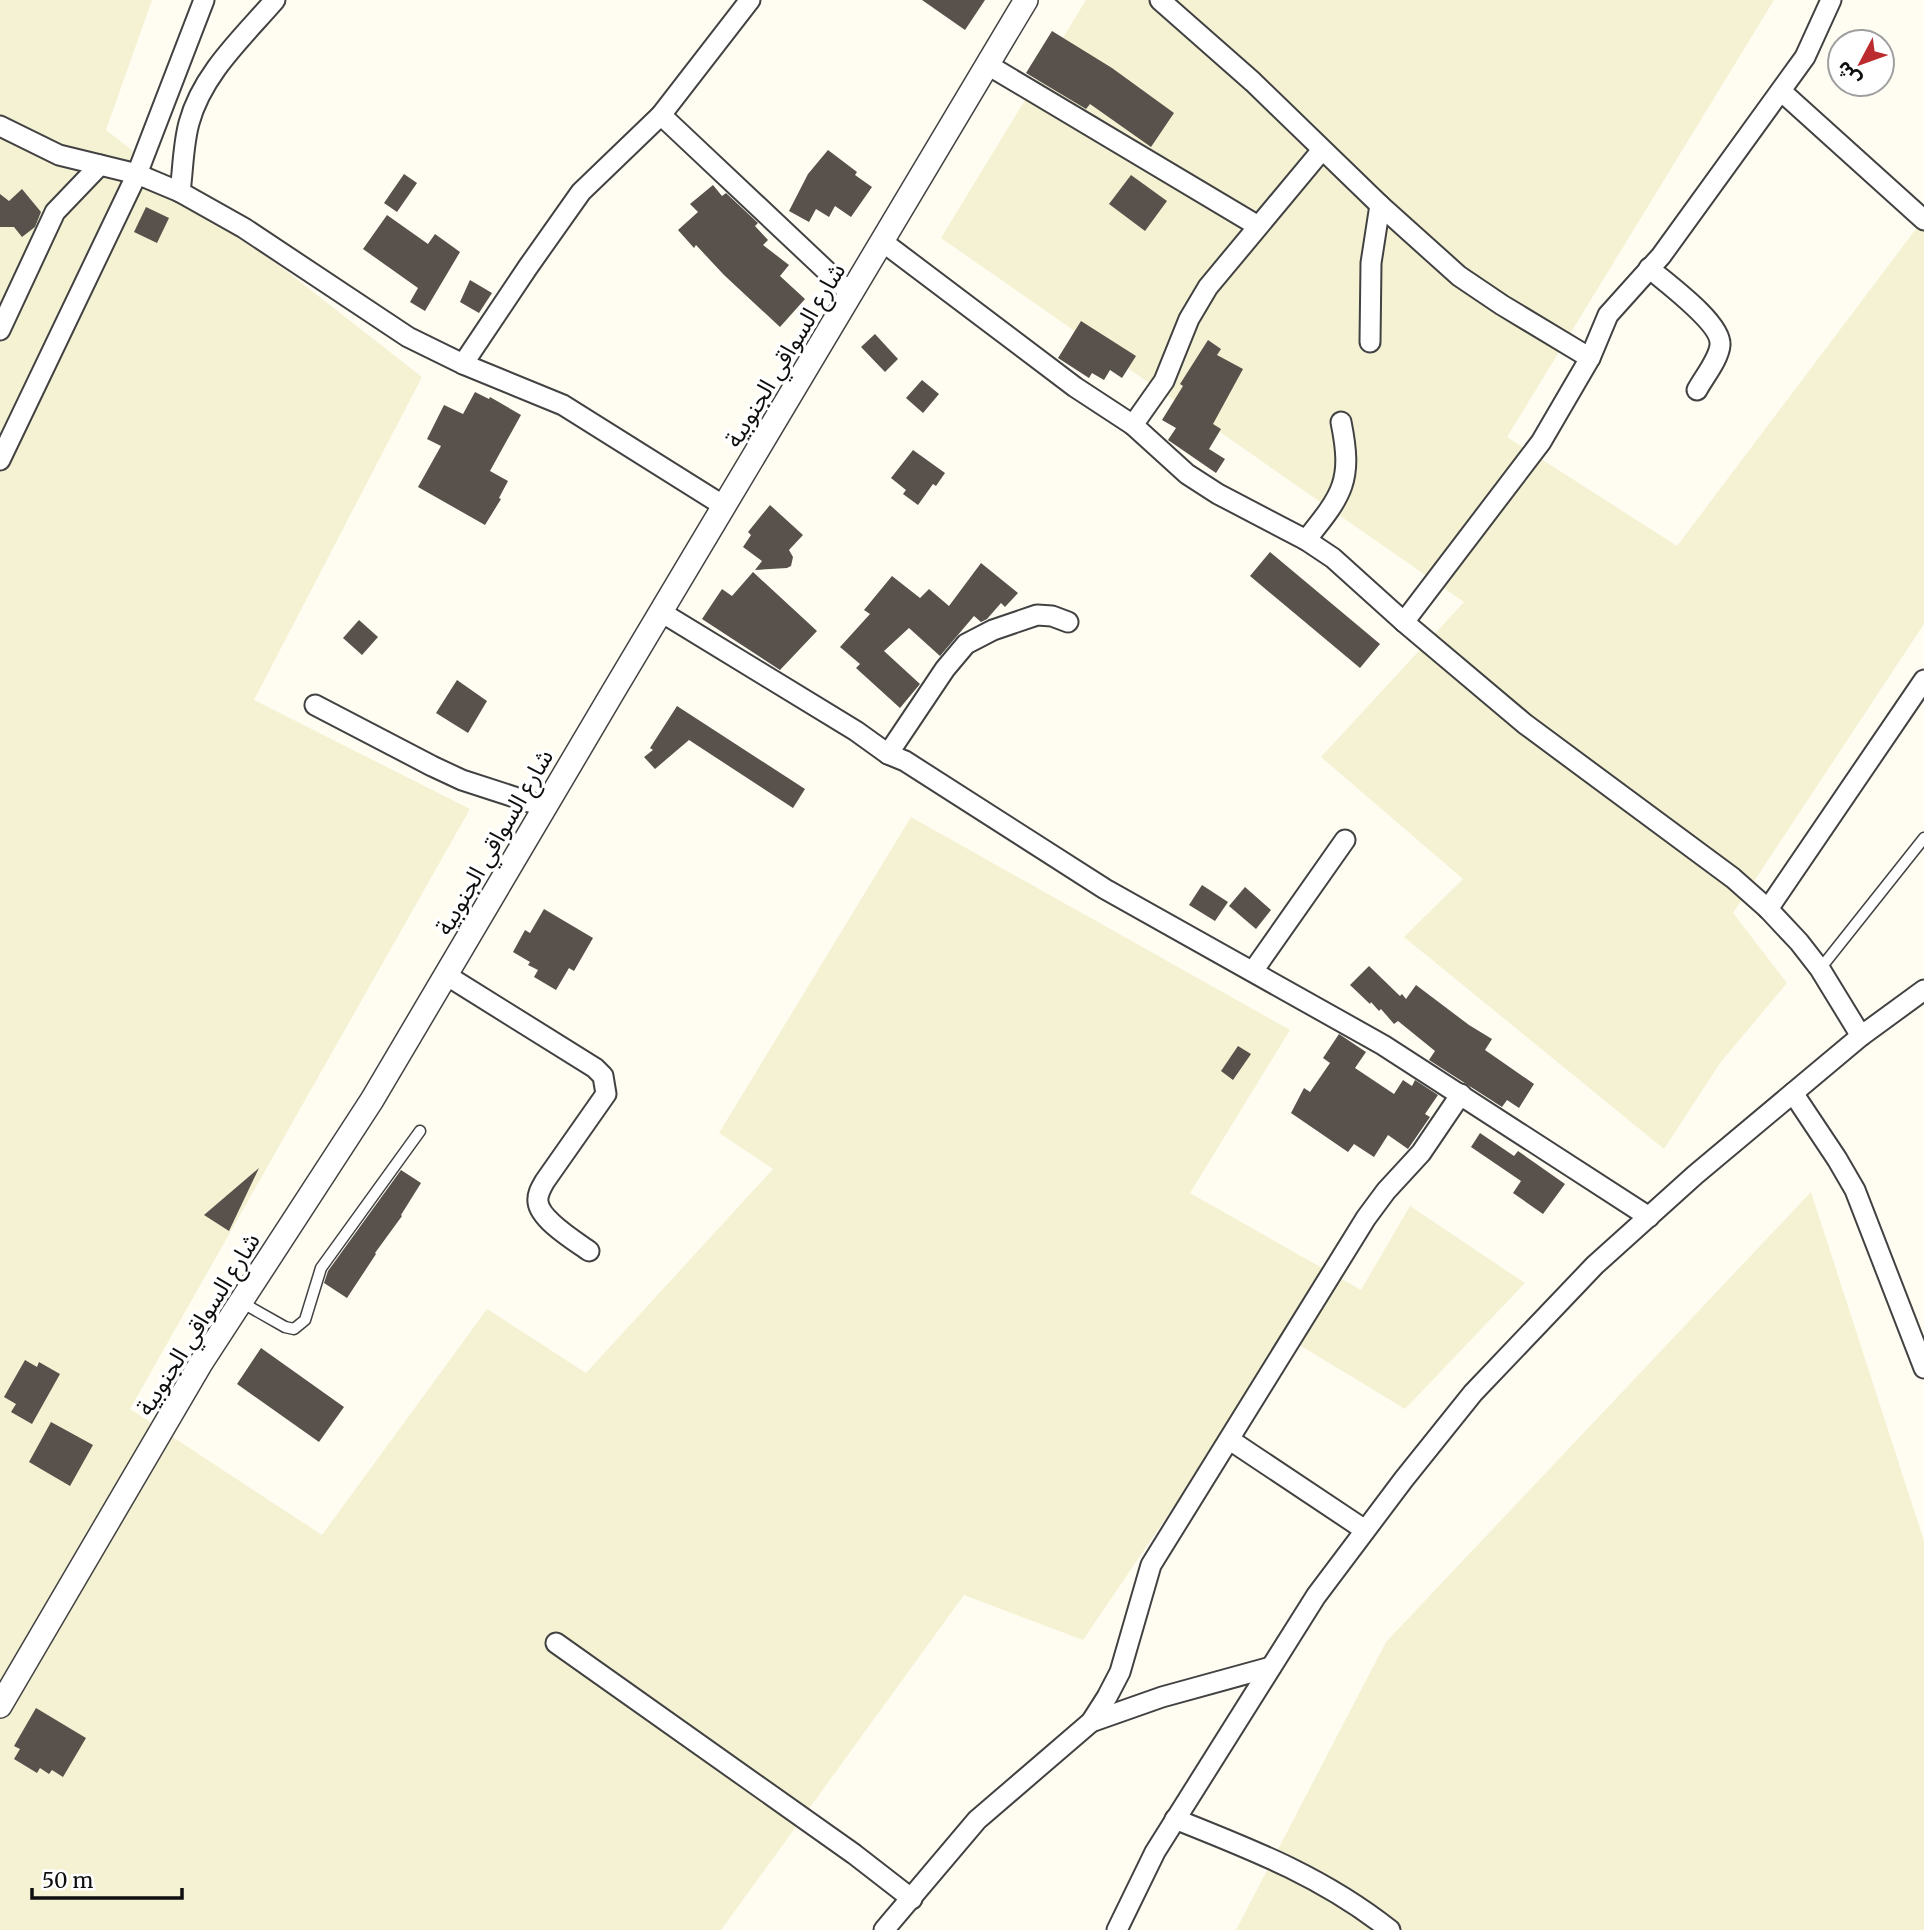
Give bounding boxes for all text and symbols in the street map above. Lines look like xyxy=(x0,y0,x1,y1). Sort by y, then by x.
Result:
north arrow xyxy=(1826,28,1896,98)
text: ش xyxy=(1831,56,1866,92)
street label: شارع السواقي الجنوبية xyxy=(718,257,855,455)
street label: شارع السواقي الجنوبية xyxy=(428,743,563,942)
street label: شارع السواقي الجنوبية xyxy=(129,1227,270,1423)
scale bar xyxy=(32,1856,182,1900)
text: 50 m xyxy=(42,1867,93,1894)

